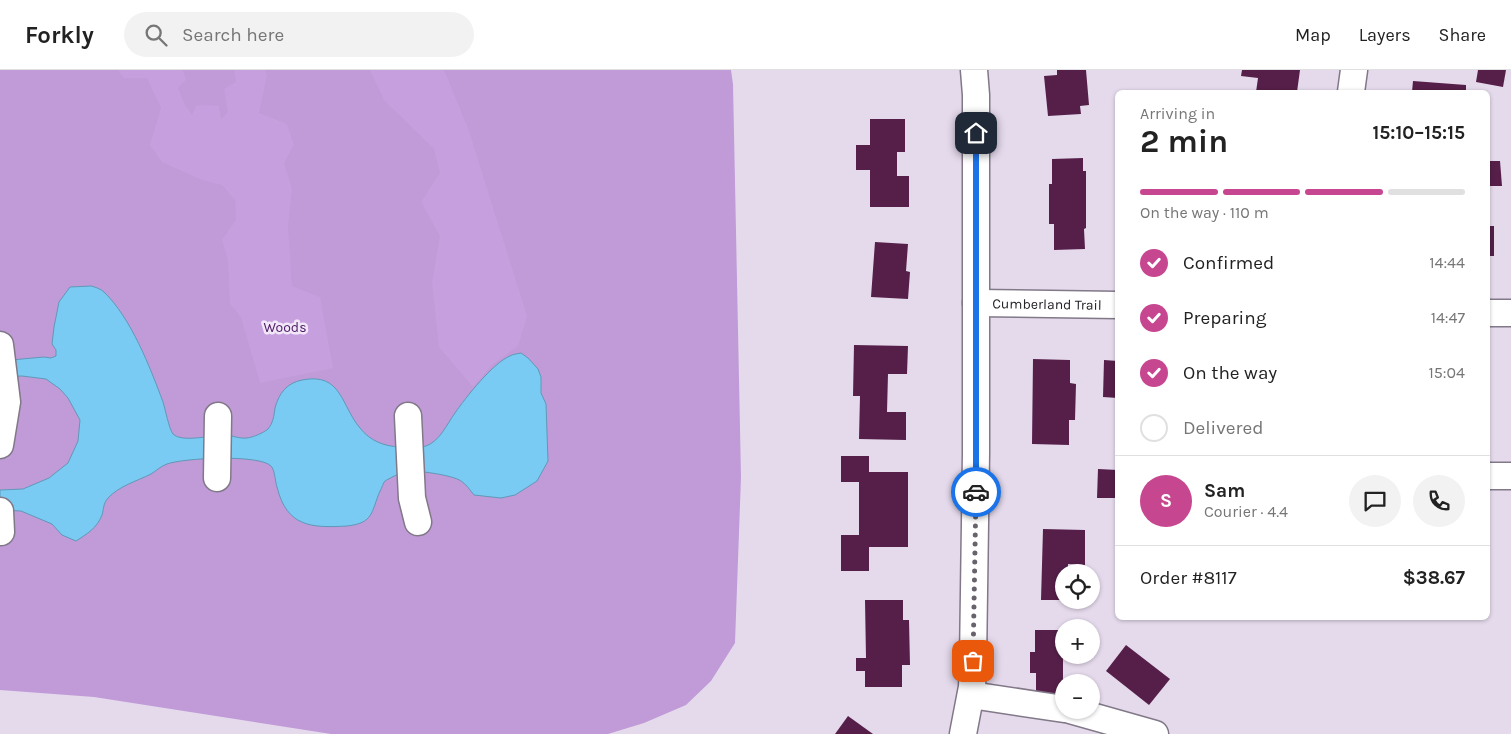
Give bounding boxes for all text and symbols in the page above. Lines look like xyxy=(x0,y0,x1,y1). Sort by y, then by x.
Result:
search box xyxy=(124,12,474,57)
text: Forkly xyxy=(25,21,94,49)
icon: search xyxy=(142,21,170,49)
text: Search here xyxy=(182,24,284,46)
text: Map xyxy=(1295,24,1331,46)
text: Layers xyxy=(1359,24,1411,46)
text: Share xyxy=(1439,24,1486,46)
text: Arriving in xyxy=(1140,104,1215,123)
pin xyxy=(955,112,997,154)
icon: home xyxy=(962,119,990,147)
text: 15:10–15:15 xyxy=(1372,122,1465,144)
text: 2 min xyxy=(1140,123,1228,160)
text: On the way · 110 m xyxy=(1140,203,1269,222)
icon: check xyxy=(1140,249,1168,277)
text: Confirmed xyxy=(1183,252,1274,274)
text: 14:44 xyxy=(1429,253,1465,272)
street label: Cumberland Trail xyxy=(992,295,1102,313)
icon: check xyxy=(1140,304,1168,332)
text: Preparing xyxy=(1183,307,1266,329)
text: 14:47 xyxy=(1431,308,1465,327)
park label: Woods xyxy=(263,319,307,336)
icon: check xyxy=(1140,359,1168,387)
text: On the way xyxy=(1183,362,1277,384)
text: 15:04 xyxy=(1429,363,1465,382)
text: Delivered xyxy=(1183,417,1263,439)
courier xyxy=(951,467,1001,517)
button: chat xyxy=(1349,475,1401,527)
button: phone xyxy=(1413,475,1465,527)
icon: car xyxy=(962,478,990,506)
text: Sam xyxy=(1204,480,1245,502)
text: S xyxy=(1160,490,1172,512)
text: Courier · 4.4 xyxy=(1204,502,1288,521)
map controls xyxy=(1055,564,1100,719)
button: locate xyxy=(1055,564,1100,609)
text: Order #8117 xyxy=(1140,567,1237,589)
text: $38.67 xyxy=(1403,567,1465,589)
button: + xyxy=(1055,619,1100,664)
pin xyxy=(952,640,994,682)
icon: bag xyxy=(959,647,987,675)
button: − xyxy=(1055,674,1100,719)

